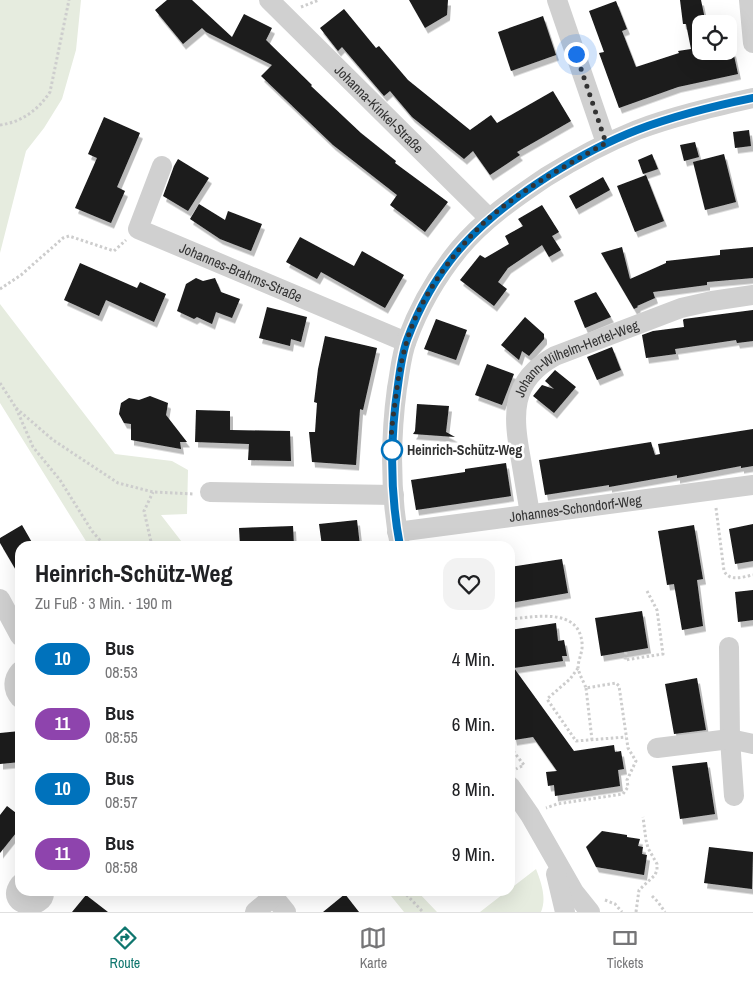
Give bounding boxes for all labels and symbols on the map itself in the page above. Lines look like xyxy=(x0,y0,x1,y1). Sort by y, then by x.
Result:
your location xyxy=(564,42,589,67)
street label: Johanna-Kinkel-Straße xyxy=(331,61,427,157)
street label: Johannes-Brahms-Straße xyxy=(177,238,305,306)
street label: Johann-Wilhelm-Hertel-Weg xyxy=(510,316,642,400)
marker: Heinrich-Schütz-Weg xyxy=(381,439,403,461)
place label: Heinrich-Schütz-Weg xyxy=(407,441,522,459)
street label: Johannes-Schondorf-Weg xyxy=(508,491,643,526)

